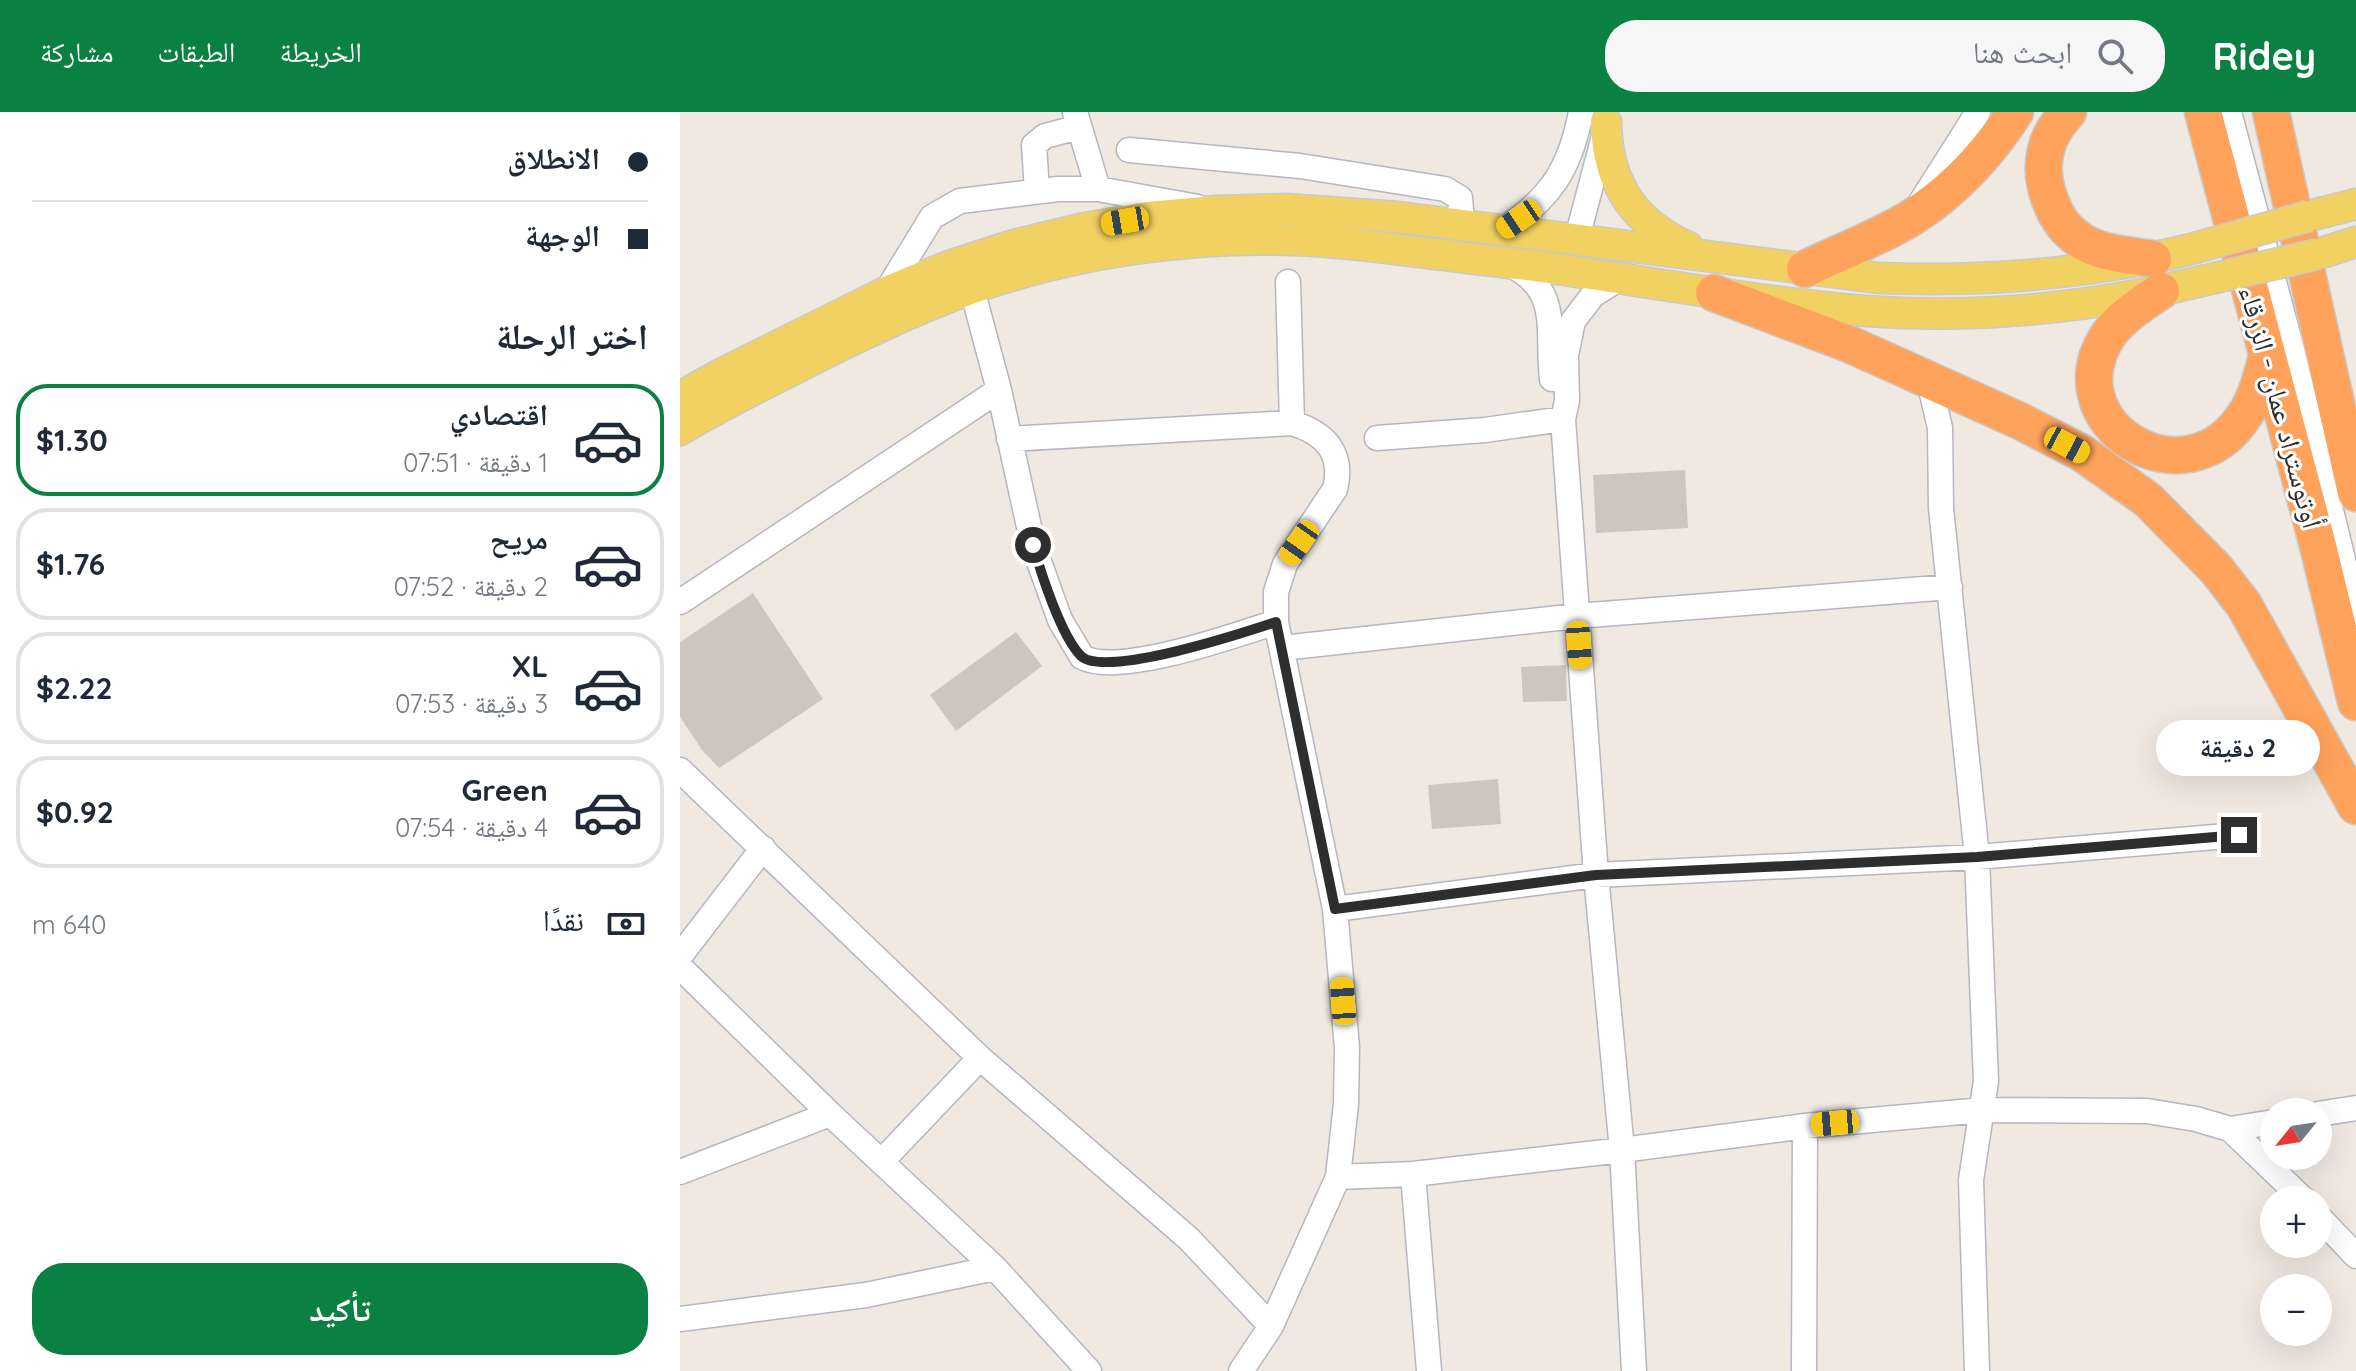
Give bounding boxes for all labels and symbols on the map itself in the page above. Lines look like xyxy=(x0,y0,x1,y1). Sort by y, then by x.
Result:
car xyxy=(1492,196,1546,242)
car xyxy=(1099,205,1151,237)
street label: أوتوستراد عمان - الزرقاء xyxy=(2232,282,2331,532)
car xyxy=(2040,423,2094,467)
car xyxy=(1275,516,1323,570)
route start xyxy=(1015,527,1051,563)
car xyxy=(1565,620,1593,670)
callout: 2 دقيقة xyxy=(2157,719,2321,775)
route end xyxy=(2221,817,2257,853)
car xyxy=(1329,976,1357,1026)
north arrow xyxy=(2260,1098,2332,1170)
car xyxy=(1810,1109,1860,1137)

